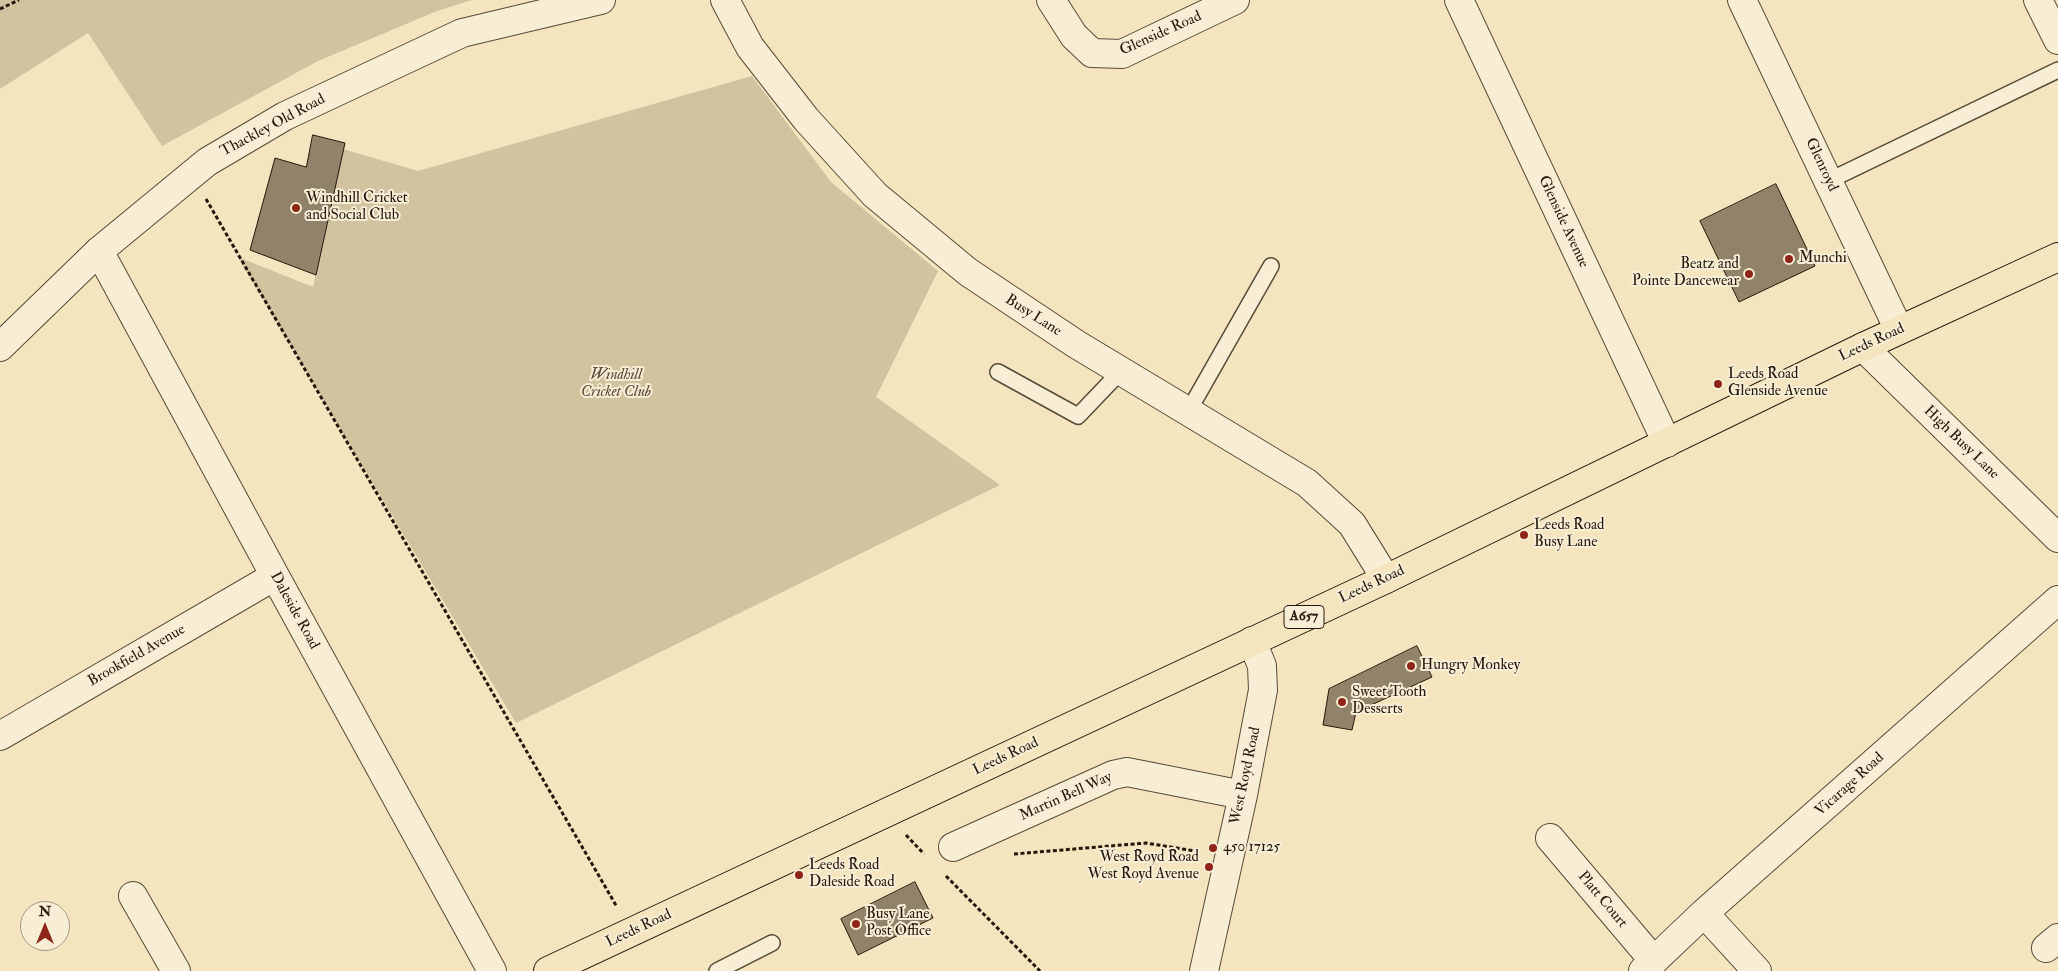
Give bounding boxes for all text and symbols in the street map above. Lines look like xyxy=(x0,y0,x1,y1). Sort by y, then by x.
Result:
street label: Glenside Road xyxy=(1117,8,1205,60)
street label: Thackley Old Road xyxy=(218,91,328,161)
street label: Glenroyd xyxy=(1801,135,1841,195)
street label: Glenside Avenue xyxy=(1534,173,1592,271)
place label: Windhill Cricket and Social Club xyxy=(306,190,408,225)
marker: Windhill Cricket and Social Club xyxy=(290,202,302,214)
place label: Munchi xyxy=(1799,250,1847,268)
marker: Munchi xyxy=(1783,253,1795,265)
place label: Beatz and Pointe Dancewear xyxy=(1632,256,1739,291)
marker: Beatz and Pointe Dancewear xyxy=(1743,268,1755,280)
street label: Busy Lane xyxy=(1001,291,1065,341)
street label: Leeds Road xyxy=(1836,320,1908,366)
place label: Leeds Road Glenside Avenue xyxy=(1728,366,1828,401)
park label: Windhill Cricket Club xyxy=(581,367,651,402)
marker: Leeds Road Glenside Avenue xyxy=(1712,378,1724,390)
street label: High Busy Lane xyxy=(1919,402,2003,484)
place label: Leeds Road Busy Lane xyxy=(1534,517,1604,552)
marker: Leeds Road Busy Lane xyxy=(1518,529,1530,541)
street label: Leeds Road xyxy=(1336,562,1408,608)
street label: Daleside Road xyxy=(265,569,323,653)
road number: A657 xyxy=(1284,606,1324,628)
street label: Brookfield Avenue xyxy=(85,621,189,691)
place label: Hungry Monkey xyxy=(1421,657,1520,675)
marker: Hungry Monkey xyxy=(1405,660,1417,672)
place label: Sweet Tooth Desserts xyxy=(1352,684,1426,719)
marker: Sweet Tooth Desserts xyxy=(1336,696,1348,708)
street label: West Royd Road xyxy=(1227,726,1265,826)
street label: Leeds Road xyxy=(970,734,1042,780)
street label: Vicarage Road xyxy=(1812,749,1888,821)
street label: Martin Bell Way xyxy=(1017,769,1115,825)
place label: 450 17125 xyxy=(1223,839,1280,857)
marker: 450 17125 xyxy=(1207,842,1219,854)
place label: West Royd Road West Royd Avenue xyxy=(1088,849,1199,884)
place label: Leeds Road Daleside Road xyxy=(809,857,895,892)
marker: West Royd Road West Royd Avenue xyxy=(1203,861,1215,873)
street label: Platt Court xyxy=(1573,868,1631,932)
marker: Leeds Road Daleside Road xyxy=(793,869,805,881)
north arrow xyxy=(20,901,70,951)
text: N xyxy=(39,903,51,920)
street label: Leeds Road xyxy=(603,906,675,952)
place label: Busy Lane Post Office xyxy=(866,906,931,941)
marker: Busy Lane Post Office xyxy=(850,918,862,930)

